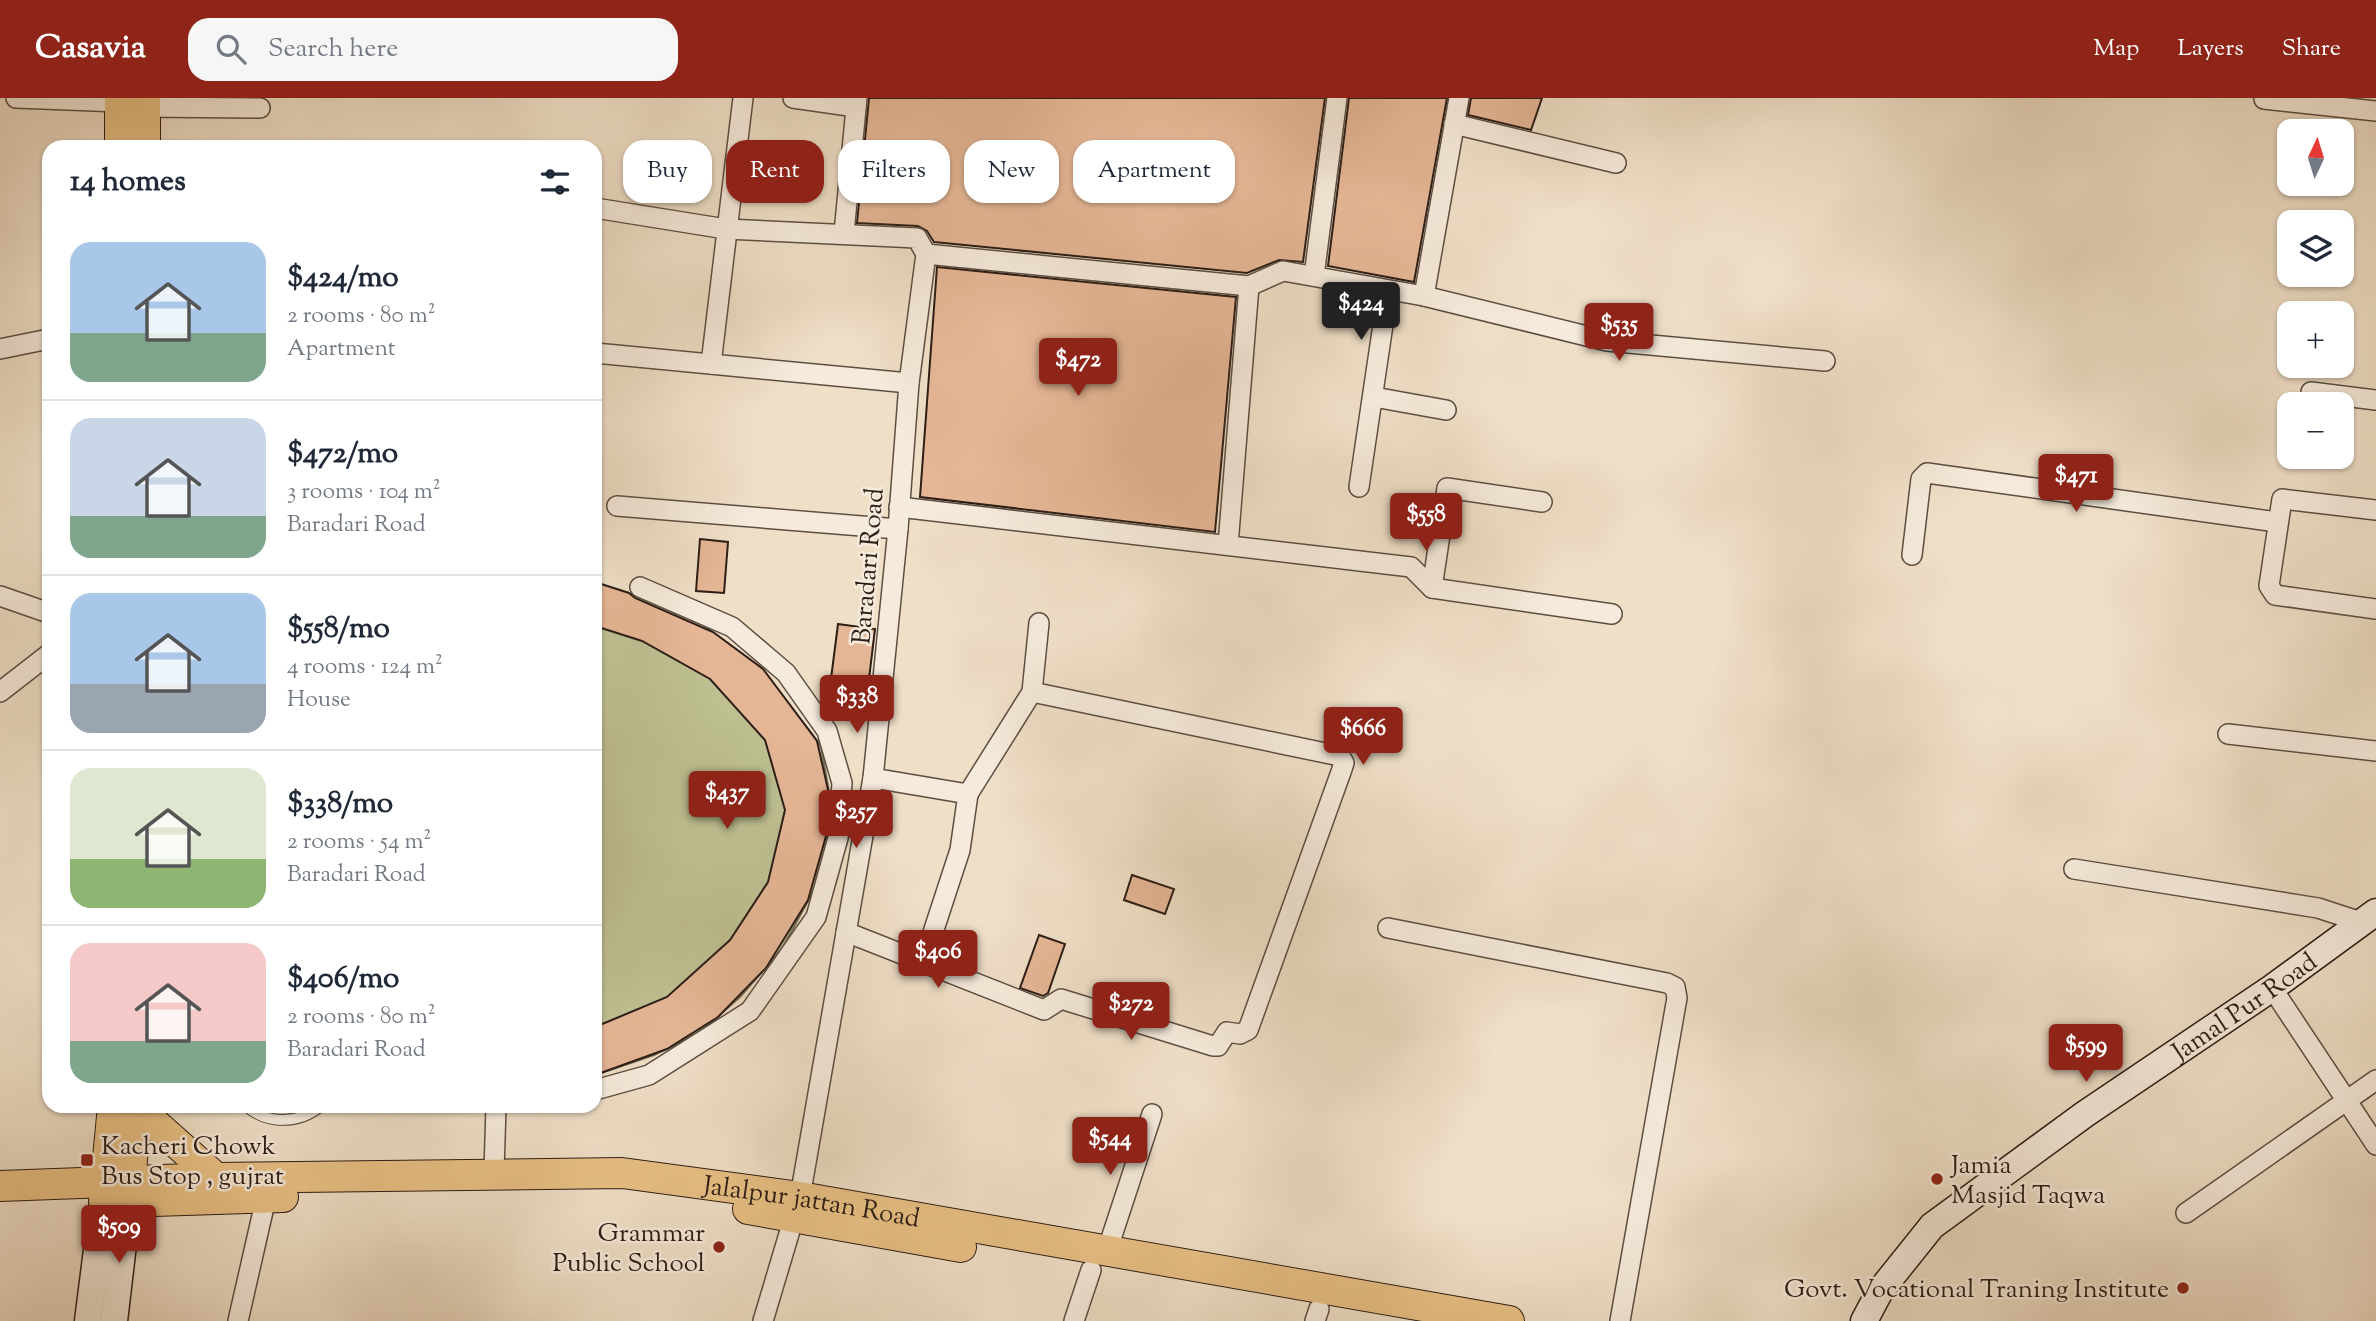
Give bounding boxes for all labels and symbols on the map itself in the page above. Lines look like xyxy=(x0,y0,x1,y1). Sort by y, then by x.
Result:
north arrow xyxy=(2277,119,2354,196)
pin: $424 xyxy=(1320,282,1402,342)
pin: $535 xyxy=(1578,303,1660,363)
pin: $472 xyxy=(1037,338,1119,398)
pin: $471 xyxy=(2035,454,2117,514)
street label: Baradari Road xyxy=(844,486,895,646)
pin: $558 xyxy=(1385,494,1467,553)
pin: $338 xyxy=(816,676,898,735)
pin: $666 xyxy=(1322,708,1404,767)
pin: $437 xyxy=(686,772,768,831)
pin: $257 xyxy=(815,790,897,850)
pin: $406 xyxy=(897,930,979,990)
street label: Jamal Pur Road xyxy=(2164,945,2326,1072)
pin: $272 xyxy=(1090,982,1172,1042)
pin: $599 xyxy=(2045,1024,2127,1084)
pin: $544 xyxy=(1069,1118,1151,1177)
place label: Kacheri Chowk Bus Stop , gujrat xyxy=(101,1129,284,1196)
place label: Jamia Masjid Taqwa xyxy=(1949,1148,2105,1215)
marker: Kacheri Chowk Bus Stop , gujrat xyxy=(79,1152,95,1168)
street label: Jalalpur jattan Road xyxy=(699,1168,923,1239)
marker: Jamia Masjid Taqwa xyxy=(1929,1171,1945,1187)
pin: $509 xyxy=(78,1206,160,1265)
place label: Grammar Public School xyxy=(552,1216,705,1283)
marker: Grammar Public School xyxy=(711,1239,727,1255)
place label: Govt. Vocational Traning Institute xyxy=(1784,1272,2169,1309)
marker: Govt. Vocational Traning Institute xyxy=(2175,1280,2191,1296)

